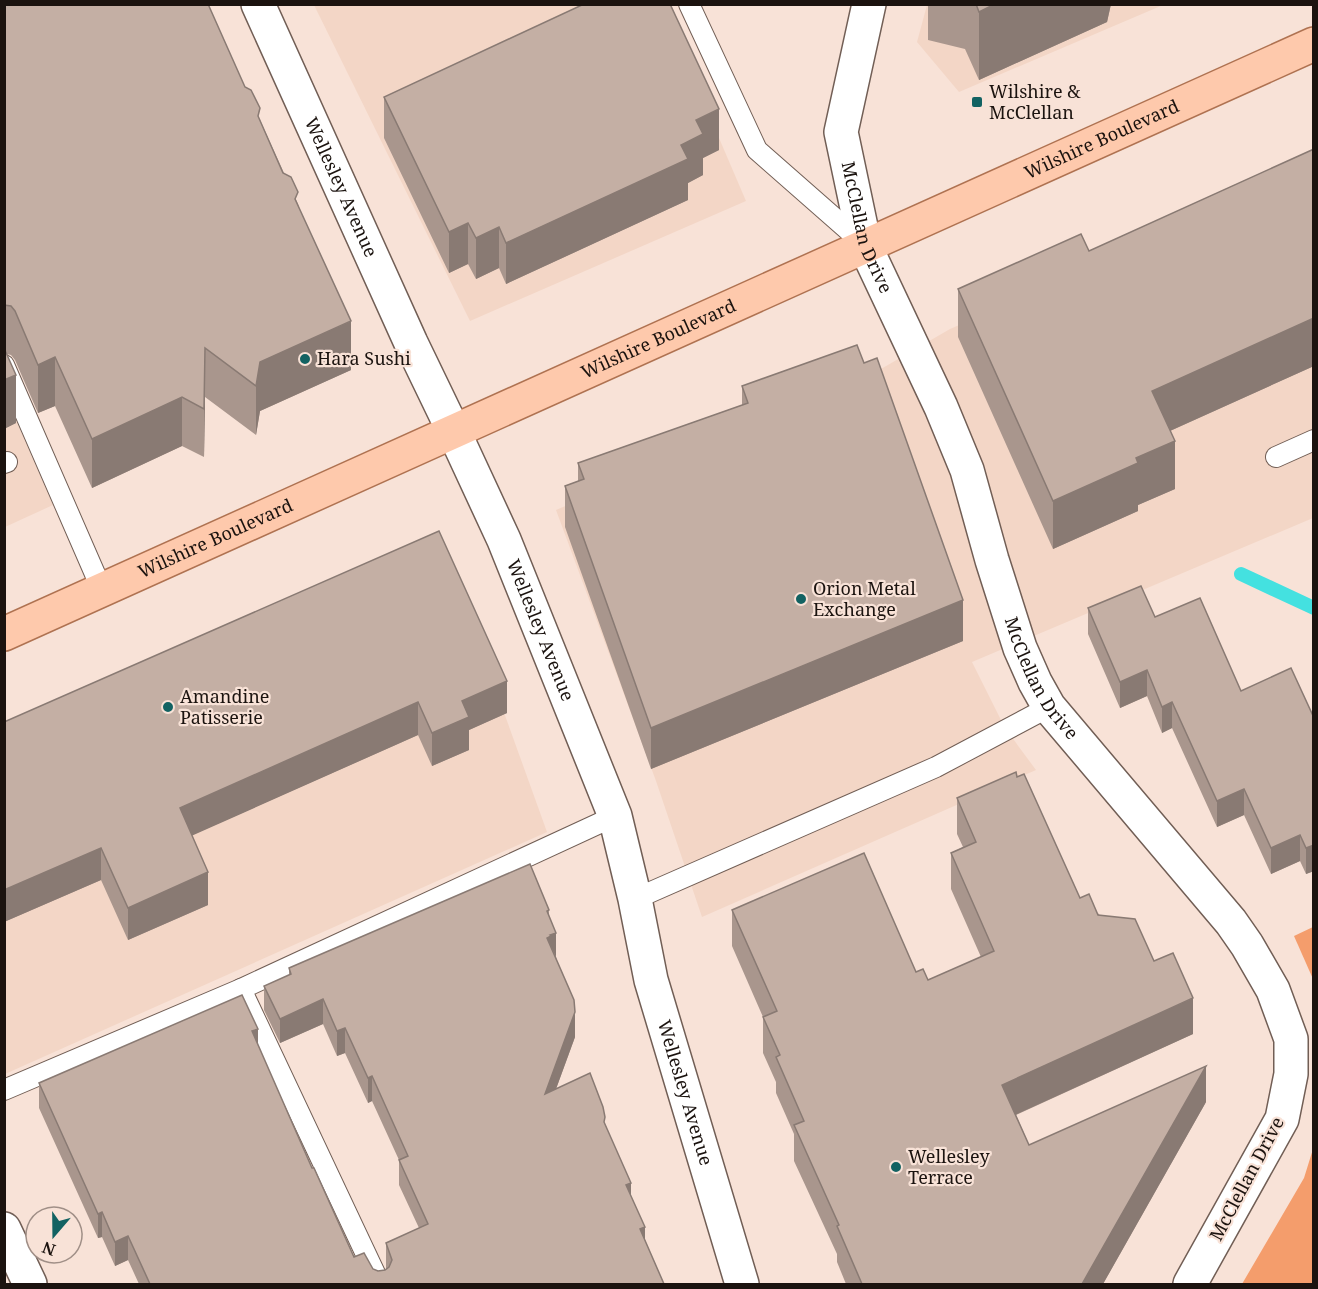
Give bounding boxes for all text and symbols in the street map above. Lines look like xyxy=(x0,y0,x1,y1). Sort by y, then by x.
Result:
place label: Wilshire & McClellan xyxy=(989,79,1081,124)
street label: Wilshire Boulevard xyxy=(1020,93,1183,184)
marker: Wilshire & McClellan xyxy=(970,95,984,109)
street label: Wellesley Avenue xyxy=(300,113,384,260)
street label: McClellan Drive xyxy=(837,159,899,297)
street label: Wilshire Boulevard xyxy=(577,293,739,384)
place label: Hara Sushi xyxy=(317,346,411,370)
marker: Hara Sushi xyxy=(298,352,312,366)
street label: Wilshire Boulevard xyxy=(134,493,296,583)
street label: Wellesley Avenue xyxy=(502,555,580,704)
place label: Orion Metal Exchange xyxy=(813,576,916,621)
marker: Orion Metal Exchange xyxy=(794,592,808,606)
street label: McClellan Drive xyxy=(1000,614,1084,744)
place label: Amandine Patisserie xyxy=(180,684,270,729)
marker: Amandine Patisserie xyxy=(161,700,175,714)
street label: Wellesley Avenue xyxy=(653,1017,719,1168)
street label: McClellan Drive xyxy=(1203,1112,1289,1245)
place label: Wellesley Terrace xyxy=(908,1144,991,1189)
marker: Wellesley Terrace xyxy=(889,1160,903,1174)
north arrow xyxy=(24,1205,84,1265)
text: N xyxy=(39,1236,59,1262)

